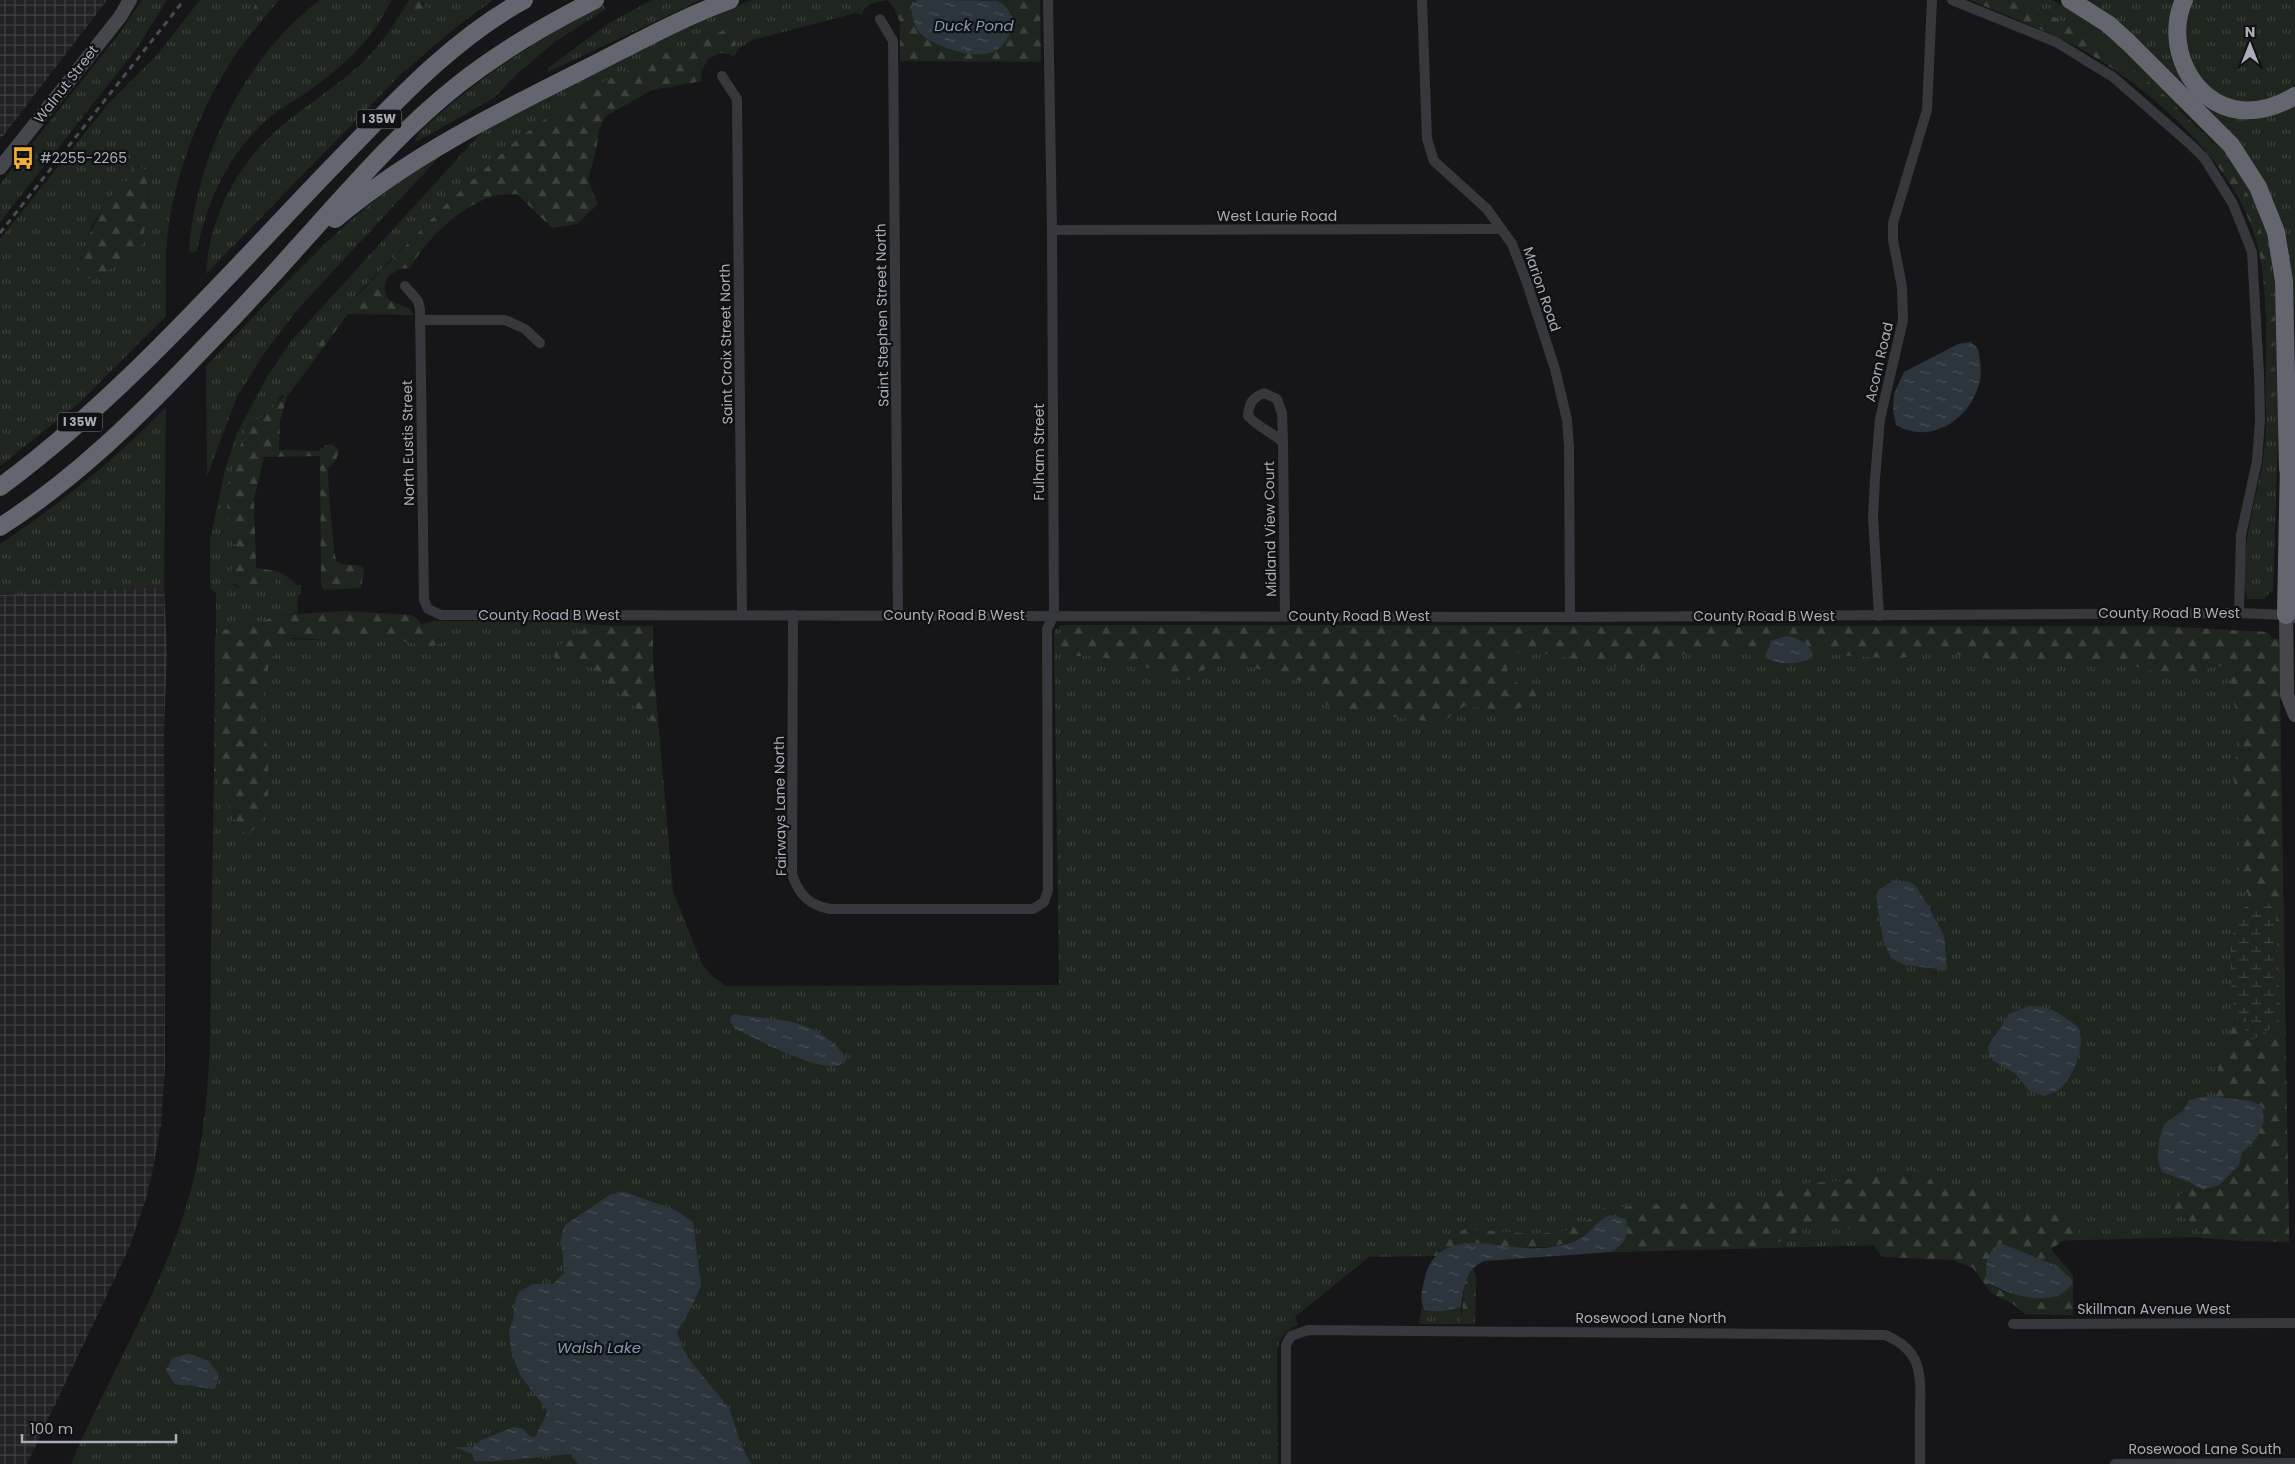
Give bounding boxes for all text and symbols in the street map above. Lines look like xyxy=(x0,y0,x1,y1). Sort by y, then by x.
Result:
water label: Duck Pond xyxy=(934,15,1015,36)
north arrow xyxy=(2225,20,2275,70)
text: N xyxy=(2245,22,2255,42)
street label: Walnut Street xyxy=(29,41,103,127)
road number: I 35W xyxy=(356,110,402,128)
bus stop icon: #2255-2265 xyxy=(10,145,36,171)
place label: #2255-2265 xyxy=(40,148,127,168)
street label: West Laurie Road xyxy=(1217,206,1337,226)
street label: Saint Stephen Street North xyxy=(870,223,894,407)
street label: Marion Road xyxy=(1518,244,1566,334)
street label: Saint Croix Street North xyxy=(715,264,737,424)
street label: Acorn Road xyxy=(1860,320,1898,404)
street label: North Eustis Street xyxy=(397,380,419,506)
street label: Fulham Street xyxy=(1029,403,1049,501)
road number: I 35W xyxy=(58,412,102,432)
street label: Midland View Court xyxy=(1259,461,1281,597)
street label: County Road B West xyxy=(2098,603,2240,623)
street label: County Road B West xyxy=(478,605,620,625)
street label: County Road B West xyxy=(883,605,1025,625)
street label: County Road B West xyxy=(1288,606,1430,626)
street label: County Road B West xyxy=(1693,606,1835,626)
street label: Fairways Lane North xyxy=(769,736,791,876)
street label: Skillman Avenue West xyxy=(2077,1299,2231,1319)
street label: Rosewood Lane North xyxy=(1575,1308,1727,1328)
water label: Walsh Lake xyxy=(557,1337,641,1358)
scale bar xyxy=(22,1412,176,1444)
text: 100 m xyxy=(30,1418,73,1439)
street label: Rosewood Lane South xyxy=(2128,1439,2282,1459)

